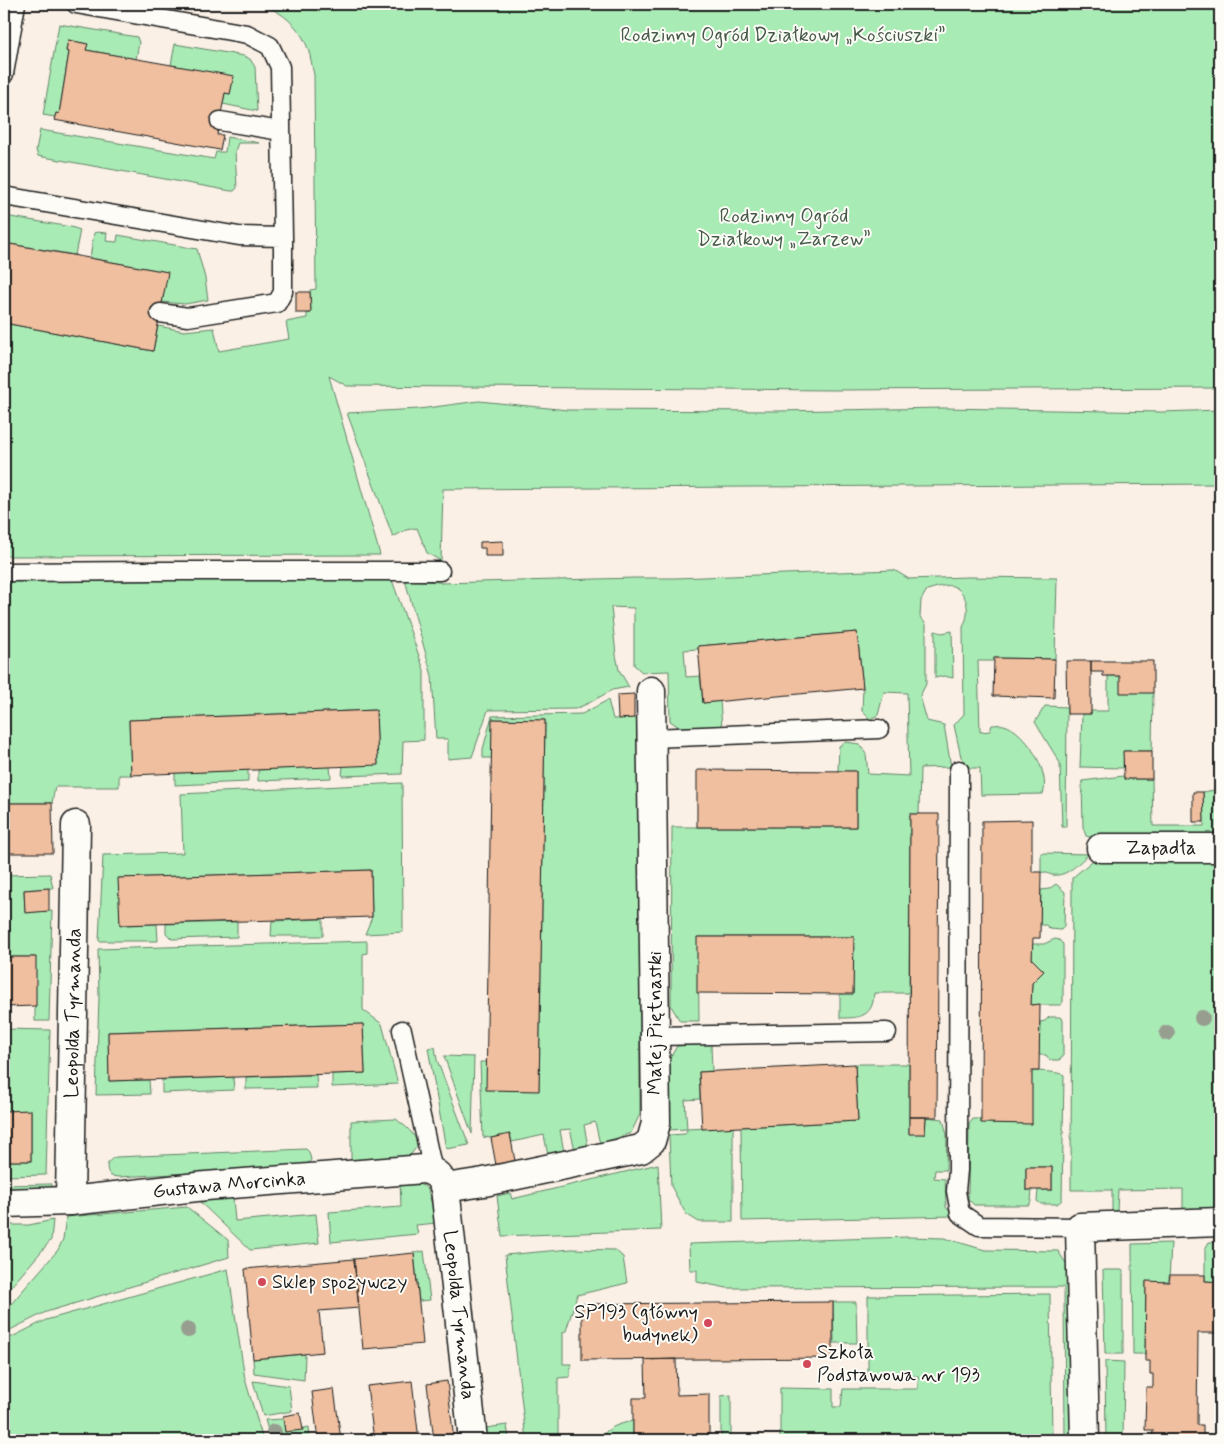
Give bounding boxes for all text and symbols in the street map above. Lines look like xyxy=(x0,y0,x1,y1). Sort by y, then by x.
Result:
park label: Rodzinny Ogród Działkowy „Kościuszki” xyxy=(620,22,946,49)
park label: Rodzinny Ogród Działkowy „Zarzew” xyxy=(697,203,871,253)
street label: Zapadła xyxy=(1126,835,1196,862)
street label: Leopolda Tyrmanda xyxy=(58,928,88,1098)
street label: Małej Piętnastki xyxy=(642,951,669,1095)
street label: Gustawa Morcinka xyxy=(151,1165,307,1205)
street label: Leopolda Tyrmanda xyxy=(436,1229,482,1401)
place label: Sklep spożywczy xyxy=(272,1269,407,1296)
marker: Sklep spożywczy xyxy=(256,1276,268,1288)
place label: SP193 (główny budynek) xyxy=(574,1299,698,1349)
marker: SP193 (główny budynek) xyxy=(702,1317,714,1329)
place label: Szkoła Podstawowa nr 193 xyxy=(817,1339,980,1389)
marker: Szkoła Podstawowa nr 193 xyxy=(801,1358,813,1370)

